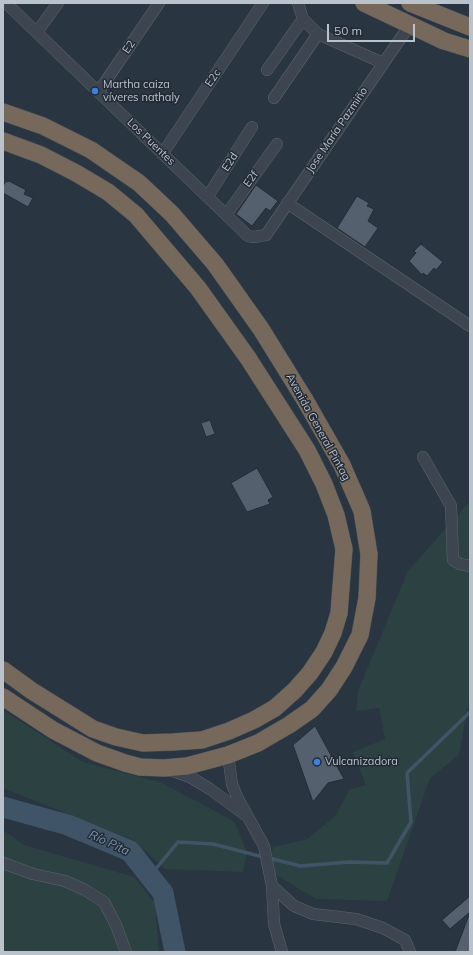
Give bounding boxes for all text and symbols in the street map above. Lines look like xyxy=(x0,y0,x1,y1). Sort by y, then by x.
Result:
scale bar xyxy=(329,16,417,42)
text: 50 m xyxy=(334,23,362,38)
street label: E2 xyxy=(120,38,138,56)
street label: E2c xyxy=(202,67,224,89)
place label: Martha caiza víveres nathaly xyxy=(103,78,180,104)
street label: Jose María Pazmiño xyxy=(303,85,371,175)
marker: Martha caiza víveres nathaly xyxy=(90,86,100,96)
street label: Los Puentes xyxy=(124,116,178,168)
street label: E2d xyxy=(219,150,241,174)
street label: E2f xyxy=(241,168,261,190)
street label: Avenida General Pintag xyxy=(283,371,353,483)
place label: Vulcanizadora xyxy=(325,755,398,769)
marker: Vulcanizadora xyxy=(312,757,322,767)
water label: Río Pita xyxy=(86,827,132,859)

